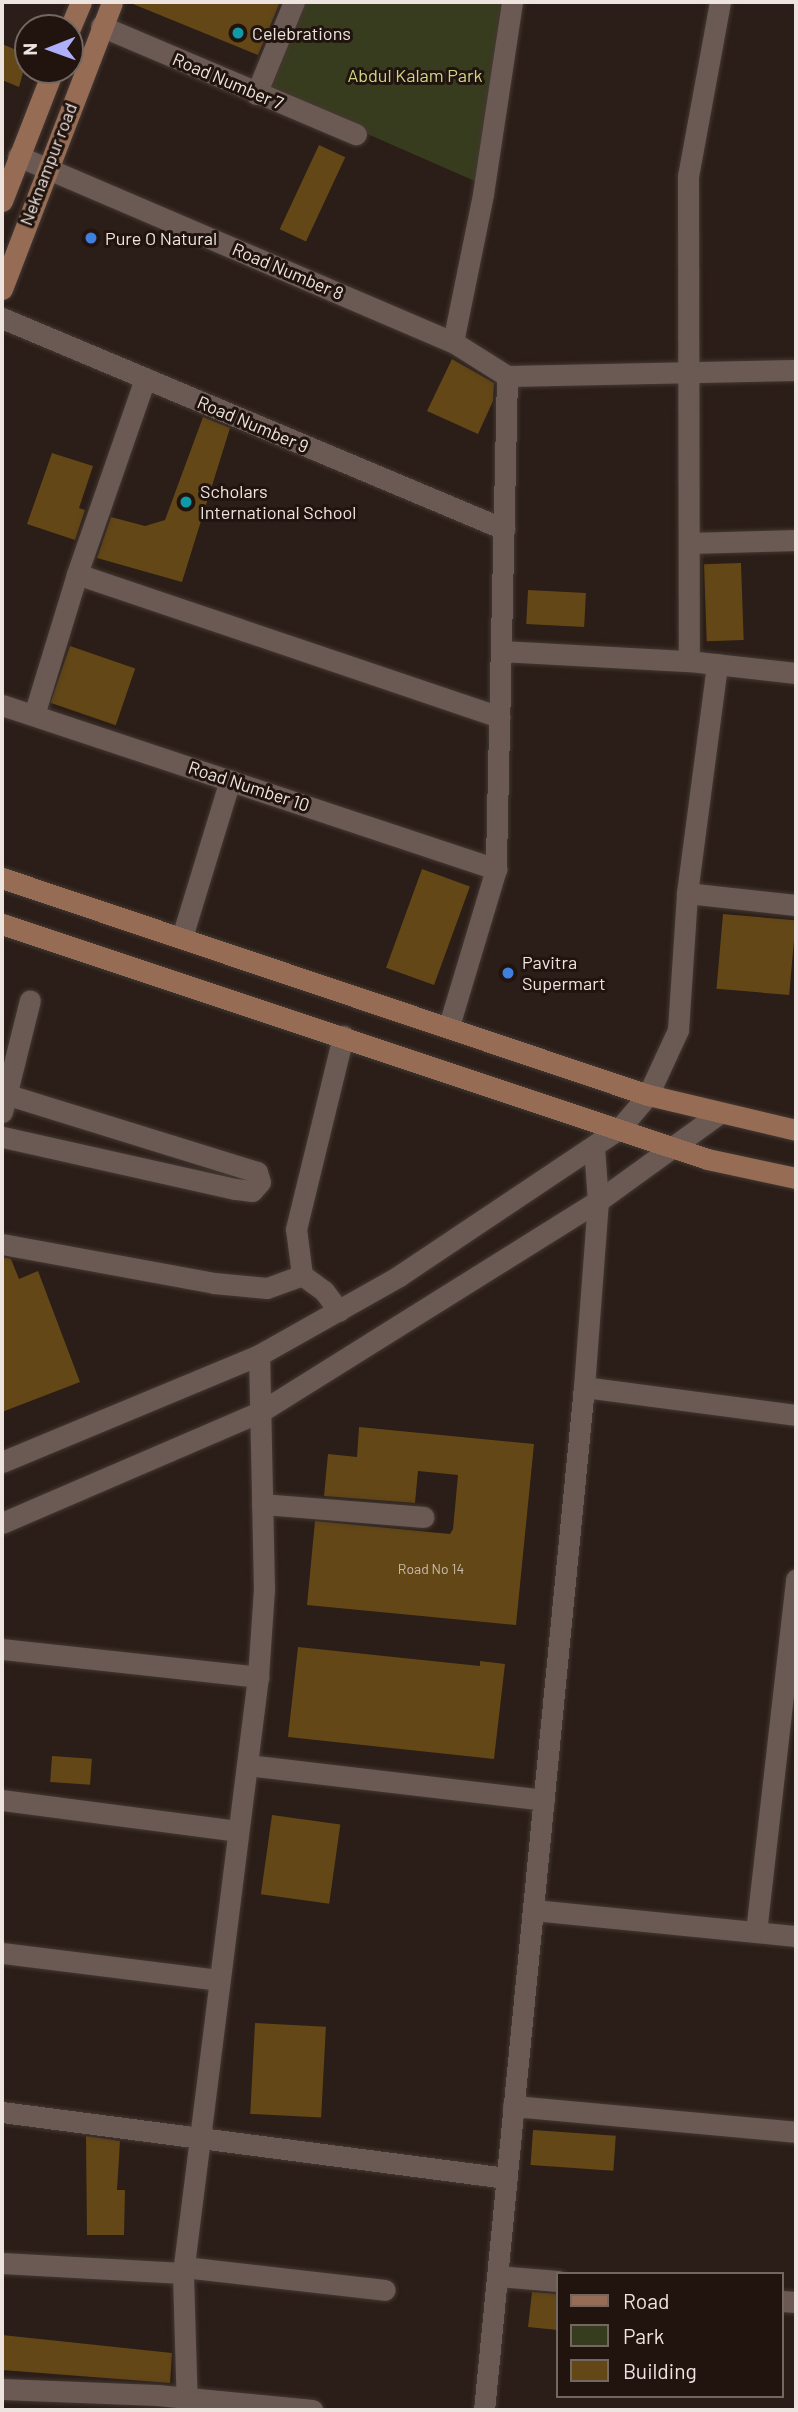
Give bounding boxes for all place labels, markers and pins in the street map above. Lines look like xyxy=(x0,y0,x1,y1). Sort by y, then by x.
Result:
place label: Celebrations xyxy=(252,22,351,44)
marker: Celebrations xyxy=(230,25,246,41)
place label: Pure O Natural xyxy=(105,227,217,249)
marker: Pure O Natural xyxy=(83,230,99,246)
place label: Scholars International School xyxy=(200,481,356,524)
marker: Scholars International School xyxy=(178,494,194,510)
place label: Pavitra Supermart xyxy=(522,952,606,995)
marker: Pavitra Supermart xyxy=(500,965,516,981)

